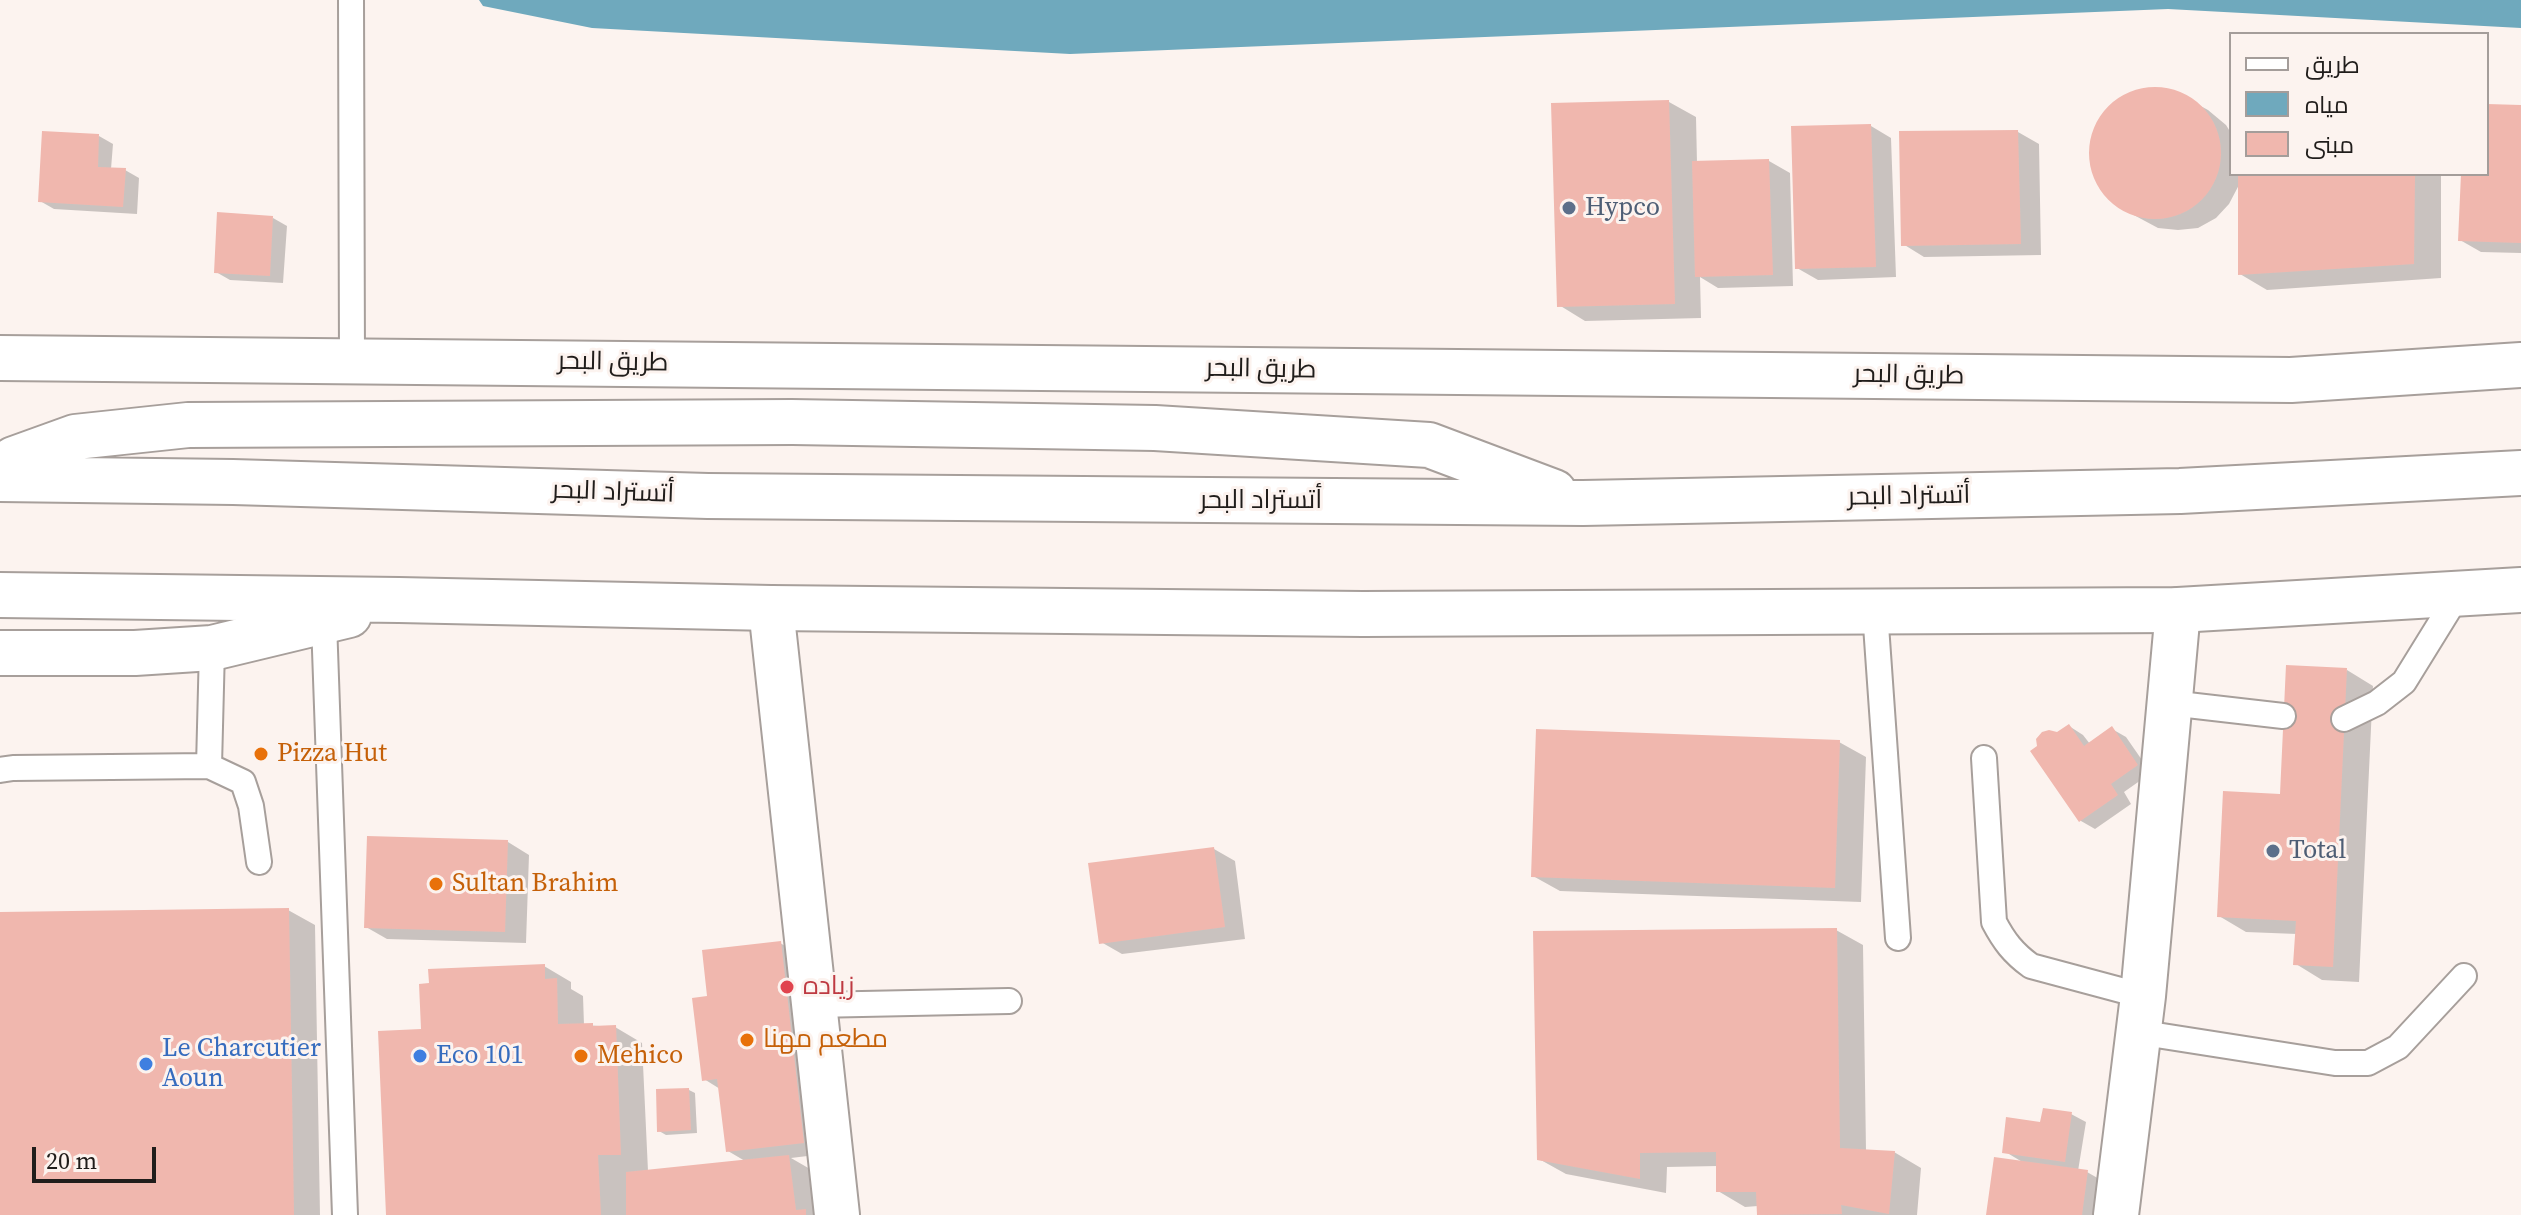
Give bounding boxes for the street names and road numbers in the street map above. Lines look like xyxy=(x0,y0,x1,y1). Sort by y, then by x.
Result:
street label: طريق البحر xyxy=(557,346,669,380)
street label: طريق البحر xyxy=(1205,353,1317,387)
street label: طريق البحر xyxy=(1853,359,1965,393)
street label: أتستراد البحر xyxy=(551,475,675,511)
street label: أتستراد البحر xyxy=(1847,480,1971,514)
street label: أتستراد البحر xyxy=(1200,485,1322,517)

